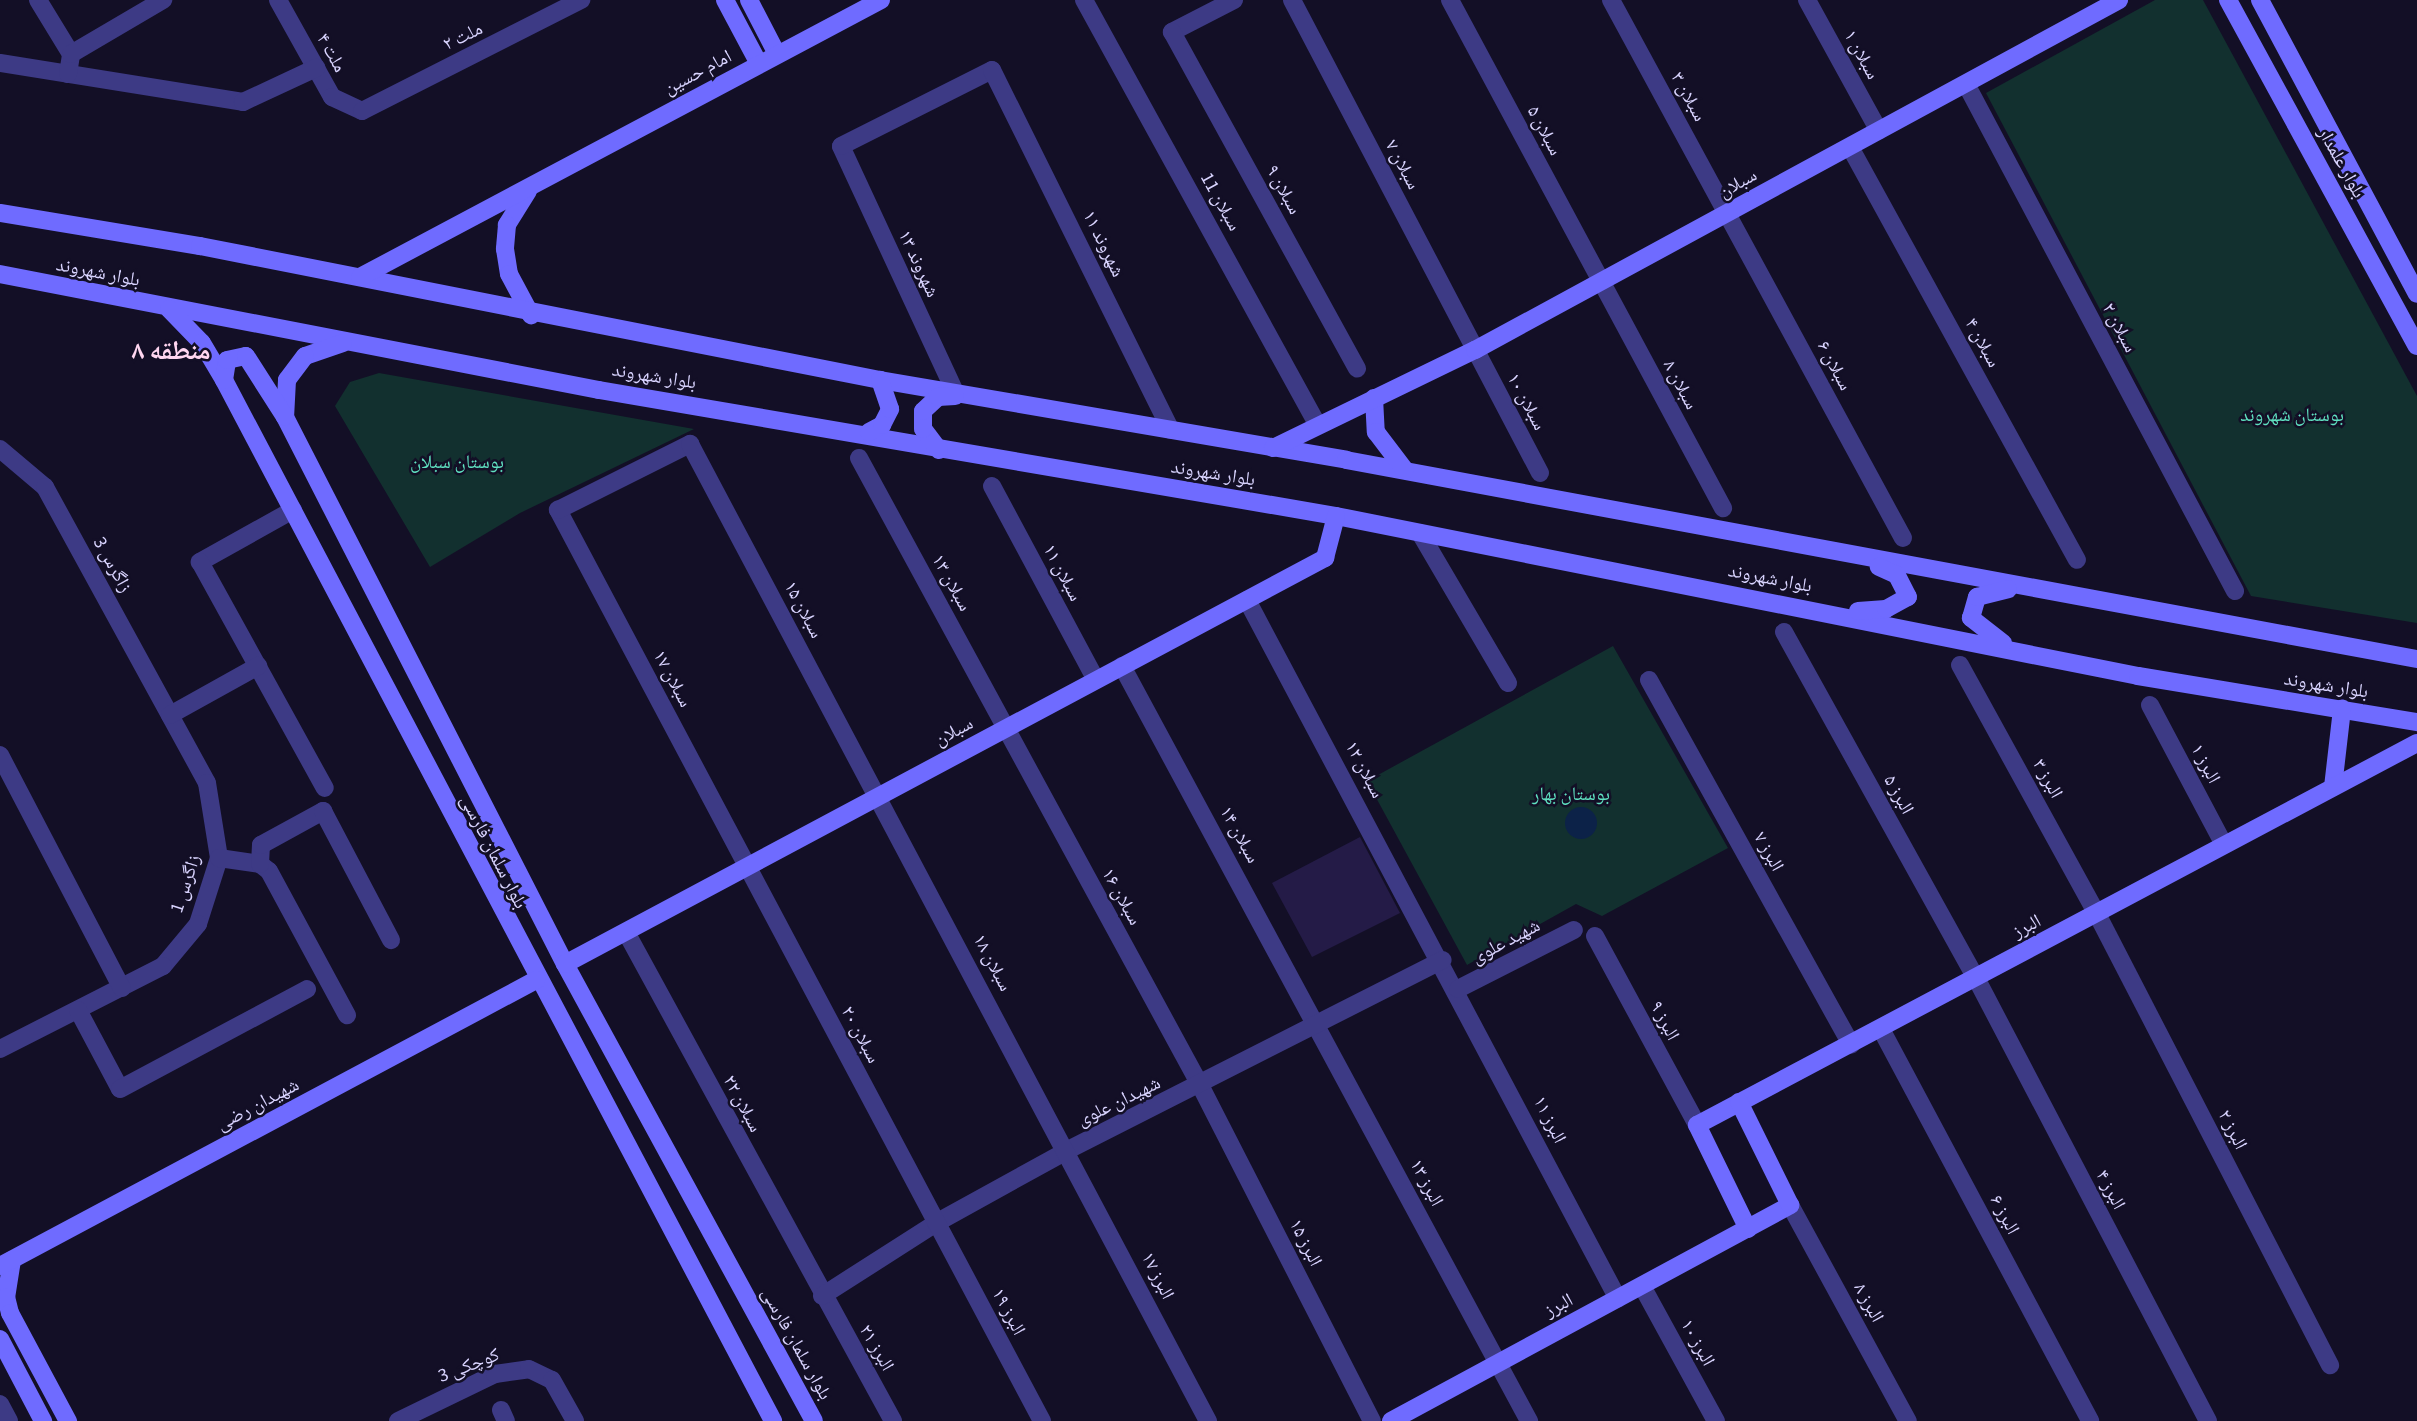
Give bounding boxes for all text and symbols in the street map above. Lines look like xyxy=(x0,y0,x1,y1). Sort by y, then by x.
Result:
street label: ملت ۲ xyxy=(439,18,487,56)
street label: سبلان ۱ xyxy=(1838,26,1884,84)
street label: ملت ۴ xyxy=(311,29,351,77)
street label: امام حسین xyxy=(660,46,736,100)
street label: سبلان ۳ xyxy=(1665,68,1711,126)
street label: سبلان ۵ xyxy=(1521,102,1567,160)
street label: بلوار علمدار xyxy=(2312,124,2370,202)
street label: سبلان ۷ xyxy=(1379,136,1425,194)
street label: سبلان ۹ xyxy=(1260,161,1306,219)
street label: سبلان xyxy=(1715,164,1761,204)
street label: سبلان 11 xyxy=(1195,169,1245,235)
street label: شهروند ۱۱ xyxy=(1077,207,1129,281)
street label: شهروند ۱۳ xyxy=(893,227,943,301)
street label: بلوار شهروند xyxy=(54,254,142,292)
street label: سبلان ۲ xyxy=(2096,299,2142,357)
street label: سبلان ۴ xyxy=(1959,314,2005,372)
district label: منطقه ۸ xyxy=(132,335,210,367)
street label: سبلان ۶ xyxy=(1811,337,1857,395)
street label: سبلان ۸ xyxy=(1657,356,1703,414)
street label: بلوار شهروند xyxy=(610,359,698,395)
street label: سبلان ۱۰ xyxy=(1501,369,1551,435)
park label: بوستان شهروند xyxy=(2240,405,2344,427)
park label: بوستان سبلان xyxy=(410,452,504,474)
street label: بلوار شهروند xyxy=(1169,456,1257,492)
street label: زاگرس 3 xyxy=(88,533,136,597)
street label: سبلان ۱۱ xyxy=(1037,540,1087,606)
street label: سبلان ۱۳ xyxy=(926,551,976,615)
street label: بلوار شهروند xyxy=(1726,560,1814,598)
street label: سبلان ۱۵ xyxy=(778,577,828,643)
street label: سبلان ۱۷ xyxy=(647,646,697,712)
street label: بلوار شهروند xyxy=(2282,668,2370,704)
street label: سبلان xyxy=(931,712,977,752)
street label: سبلان ۱۲ xyxy=(1339,737,1389,803)
street label: البرز ۱ xyxy=(2185,740,2225,788)
street label: البرز ۳ xyxy=(2027,755,2067,803)
street label: البرز ۵ xyxy=(1878,771,1918,819)
park label: بوستان بهار xyxy=(1532,784,1610,806)
street label: بلوار سلمان فارسی xyxy=(455,791,531,913)
street label: سبلان ۱۴ xyxy=(1214,803,1264,867)
street label: البرز ۷ xyxy=(1748,828,1788,876)
street label: زاگرس 1 xyxy=(166,852,206,916)
street label: سبلان ۱۶ xyxy=(1096,865,1146,929)
street label: البرز xyxy=(2009,910,2045,944)
street label: شهید علوی xyxy=(1468,915,1544,969)
street label: سبلان ۱۸ xyxy=(967,930,1017,996)
street label: البرز ۹ xyxy=(1644,997,1684,1045)
street label: سبلان ۲۰ xyxy=(835,1002,885,1068)
street label: سبلان ۲۲ xyxy=(717,1071,767,1137)
street label: شهیدان علوی xyxy=(1074,1072,1164,1132)
street label: شهیدان رضی xyxy=(213,1074,303,1136)
street label: البرز ۱۱ xyxy=(1527,1093,1571,1147)
street label: البرز ۲ xyxy=(2212,1106,2252,1154)
street label: البرز ۱۳ xyxy=(1404,1156,1448,1210)
street label: البرز ۴ xyxy=(2090,1166,2130,1214)
street label: البرز ۶ xyxy=(1984,1191,2024,1239)
street label: البرز ۱۵ xyxy=(1283,1216,1327,1270)
street label: البرز ۱۷ xyxy=(1135,1249,1179,1303)
street label: البرز ۸ xyxy=(1848,1279,1888,1327)
street label: بلوار سلمان فارسی xyxy=(756,1284,836,1404)
street label: البرز ۱۹ xyxy=(986,1285,1030,1339)
street label: البرز xyxy=(1541,1289,1577,1323)
street label: البرز ۱۰ xyxy=(1675,1316,1719,1370)
street label: البرز ۲۱ xyxy=(854,1321,898,1375)
street label: کوچکی 3 xyxy=(435,1344,503,1388)

